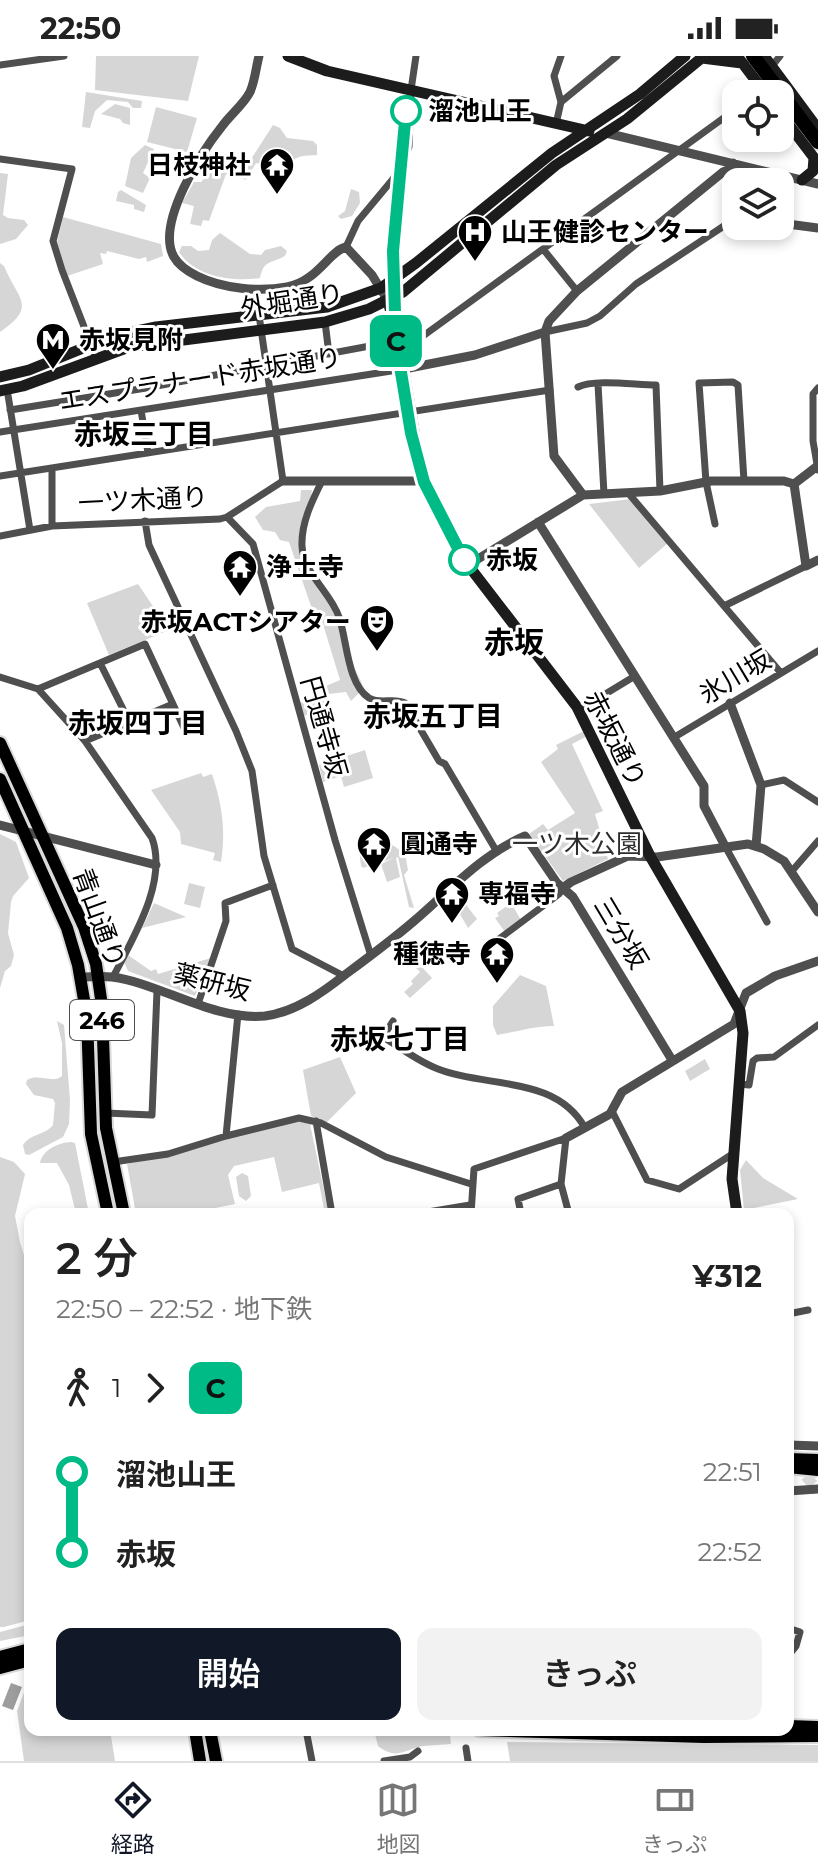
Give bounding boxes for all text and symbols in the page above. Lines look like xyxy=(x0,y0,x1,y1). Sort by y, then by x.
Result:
text: 22:50 xyxy=(40,10,121,47)
map controls xyxy=(722,80,794,240)
button: locate xyxy=(722,80,794,152)
place label: 溜池山王 xyxy=(428,95,532,127)
marker: 溜池山王 xyxy=(391,96,421,126)
temple icon: 日枝神社 xyxy=(258,146,296,196)
place label: 日枝神社 xyxy=(147,149,251,181)
button: layers xyxy=(722,168,794,240)
hospital icon: 山王健診センター xyxy=(456,213,494,263)
place label: 山王健診センター xyxy=(501,216,709,248)
street label: 外堀通り xyxy=(238,277,346,325)
line badge: C xyxy=(370,315,422,367)
metro station icon: 赤坂見附 xyxy=(34,321,72,371)
place label: 赤坂見附 xyxy=(79,324,183,356)
text: C xyxy=(386,324,406,358)
street label: エスプラナード赤坂通り xyxy=(56,341,344,417)
district label: 赤坂三丁目 xyxy=(74,417,214,451)
street label: 一ツ木通り xyxy=(77,481,209,519)
place label: 赤坂 xyxy=(486,544,538,576)
marker: 赤坂 xyxy=(449,545,479,575)
temple icon: 浄土寺 xyxy=(221,548,259,598)
place label: 浄土寺 xyxy=(266,551,344,583)
theatre icon: 赤坂ACTシアター xyxy=(358,603,396,653)
place label: 赤坂ACTシアター xyxy=(141,606,351,638)
district label: 赤坂 xyxy=(484,624,544,661)
street label: 氷川坂 xyxy=(693,643,777,711)
street label: 円通寺坂 xyxy=(294,673,354,781)
street label: 赤坂通り xyxy=(577,685,653,793)
district label: 赤坂五丁目 xyxy=(363,699,503,733)
district label: 赤坂四丁目 xyxy=(68,706,208,740)
temple icon: 圓通寺 xyxy=(355,825,393,875)
place label: 圓通寺 xyxy=(400,828,478,860)
park label: 一ツ木公園 xyxy=(512,828,642,860)
street label: 青山通り xyxy=(66,864,132,972)
temple icon: 専福寺 xyxy=(433,875,471,925)
place label: 専福寺 xyxy=(478,878,556,910)
street label: 三分坂 xyxy=(587,891,655,975)
temple icon: 種徳寺 xyxy=(478,935,516,985)
place label: 種徳寺 xyxy=(393,938,471,970)
street label: 薬研坂 xyxy=(170,957,254,1007)
road number: 246 xyxy=(70,1000,134,1040)
district label: 赤坂七丁目 xyxy=(330,1022,470,1056)
text: 2 分 xyxy=(56,1231,138,1285)
text: ¥312 xyxy=(692,1258,762,1295)
text: 22:50 – 22:52 · 地下鉄 xyxy=(56,1293,312,1325)
icon: walk xyxy=(56,1366,100,1410)
icon: forward xyxy=(133,1366,177,1410)
text: C xyxy=(205,1371,226,1405)
text: 1 xyxy=(112,1372,121,1404)
text: 溜池山王 xyxy=(116,1456,236,1493)
text: 22:51 xyxy=(703,1456,762,1488)
text: 赤坂 xyxy=(116,1536,176,1573)
text: 22:52 xyxy=(698,1536,762,1568)
button: 開始 xyxy=(56,1628,401,1720)
button: きっぷ xyxy=(417,1628,762,1720)
tab: 経路 xyxy=(111,1778,155,1858)
tab: 地図 xyxy=(376,1778,420,1858)
tab: きっぷ xyxy=(642,1778,707,1858)

